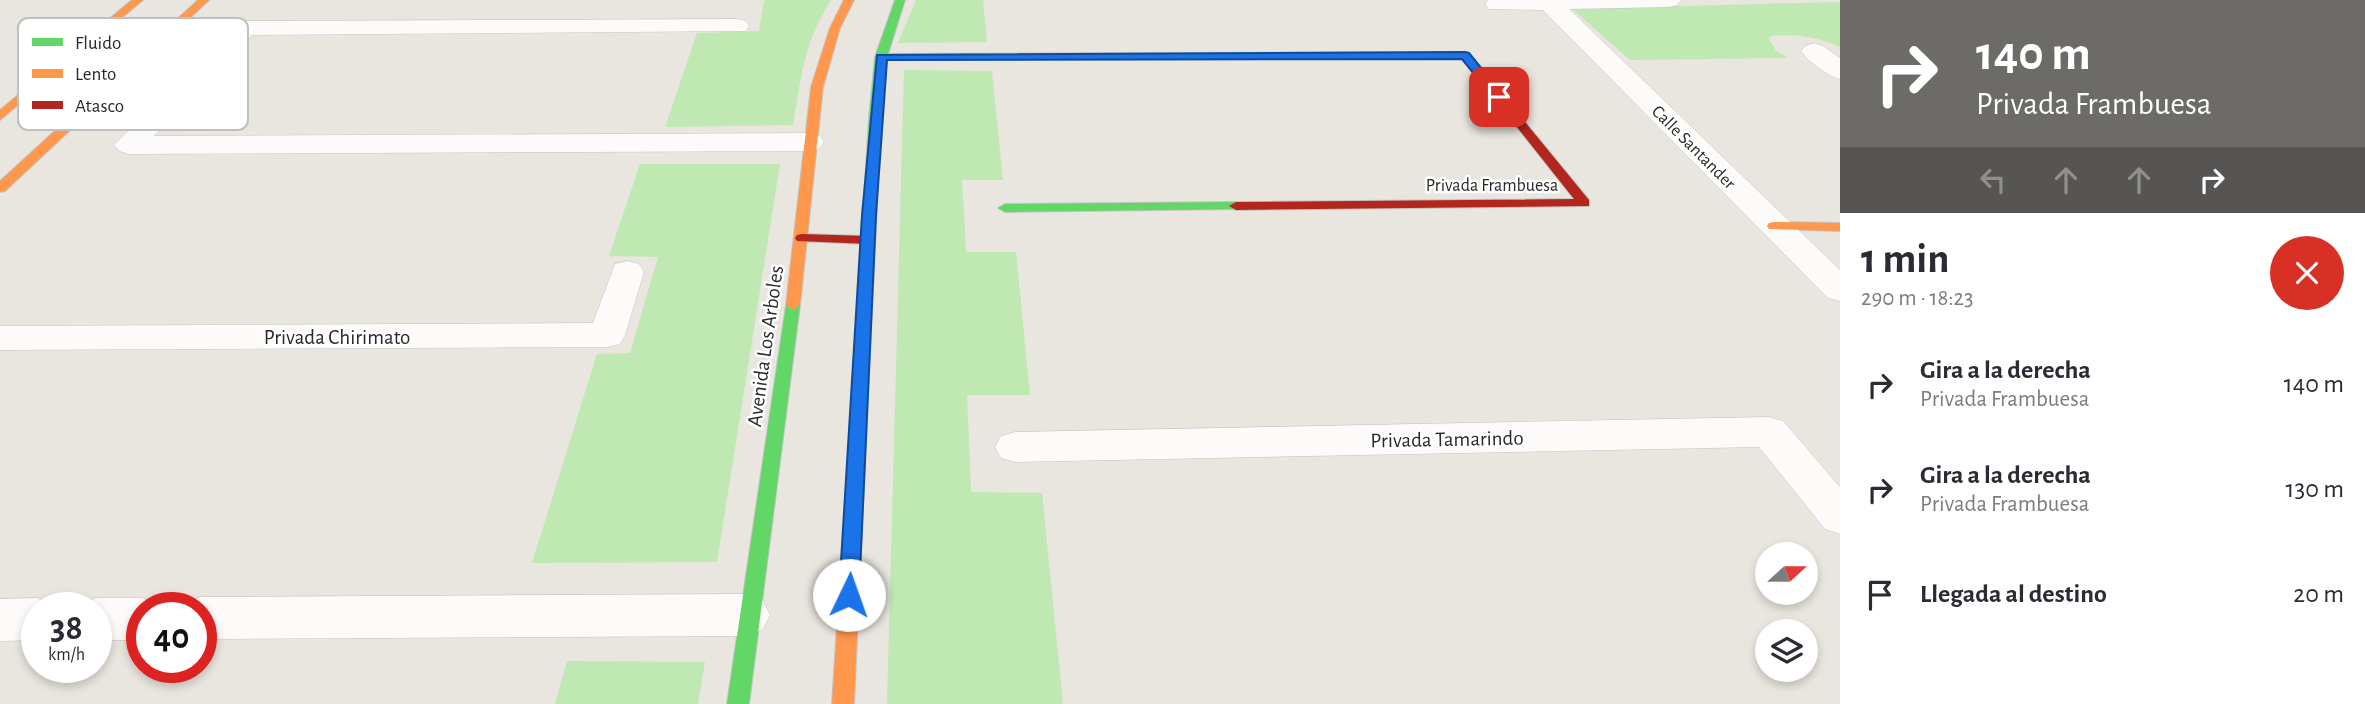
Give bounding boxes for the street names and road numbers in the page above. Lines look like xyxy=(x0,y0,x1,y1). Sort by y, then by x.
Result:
street label: Calle Santander xyxy=(1648,102,1739,193)
street label: Privada Frambuesa xyxy=(1426,177,1558,195)
street label: Avenida Los Arboles xyxy=(744,264,787,428)
street label: Privada Chirimato xyxy=(264,327,410,348)
street label: Privada Tamarindo xyxy=(1370,428,1524,451)

